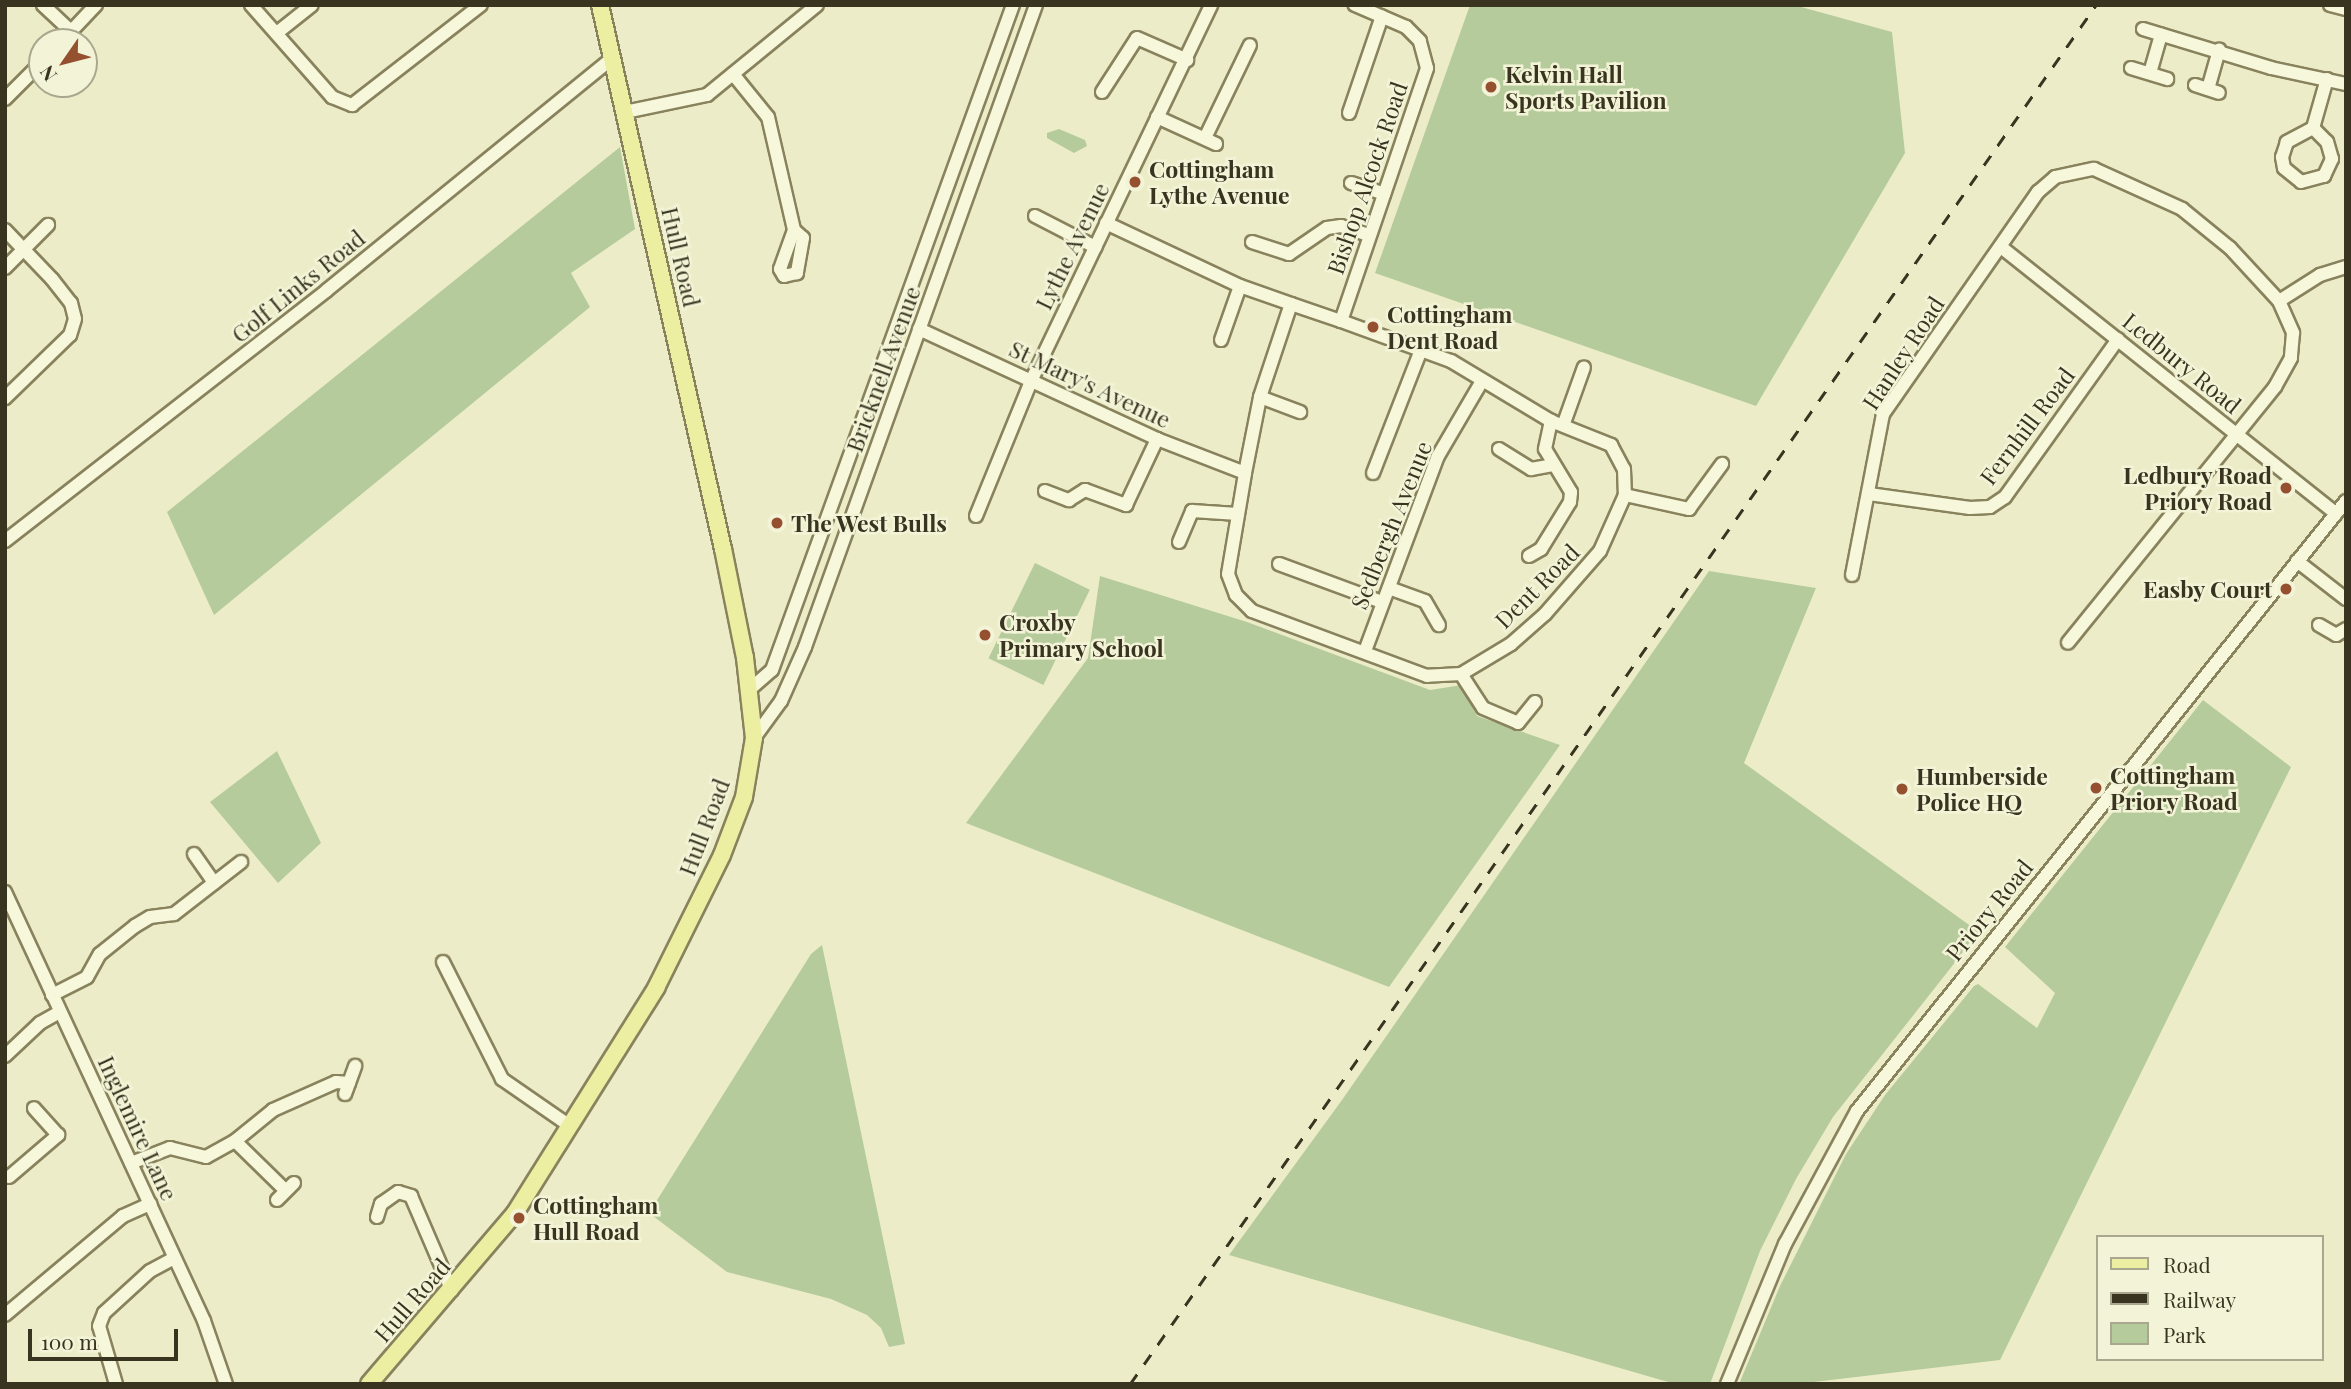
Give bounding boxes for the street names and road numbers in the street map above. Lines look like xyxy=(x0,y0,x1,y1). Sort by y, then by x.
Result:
street label: Bishop Alcock Road xyxy=(1321,78,1413,278)
street label: Lythe Avenue xyxy=(1029,178,1115,314)
street label: Hull Road xyxy=(656,204,706,310)
street label: Golf Links Road xyxy=(226,224,370,348)
street label: Bricknell Avenue xyxy=(840,282,926,456)
street label: Hanley Road xyxy=(1856,291,1950,415)
street label: Ledbury Road xyxy=(2117,307,2247,419)
street label: St Mary's Avenue xyxy=(1005,334,1175,434)
street label: Fernhill Road xyxy=(1974,362,2080,490)
street label: Sedbergh Avenue xyxy=(1345,437,1437,613)
street label: Dent Road xyxy=(1489,538,1585,634)
street label: Hull Road xyxy=(673,775,735,879)
street label: Priory Road xyxy=(1940,854,2038,966)
street label: Inglemire Lane xyxy=(93,1051,183,1205)
street label: Hull Road xyxy=(368,1253,456,1347)

